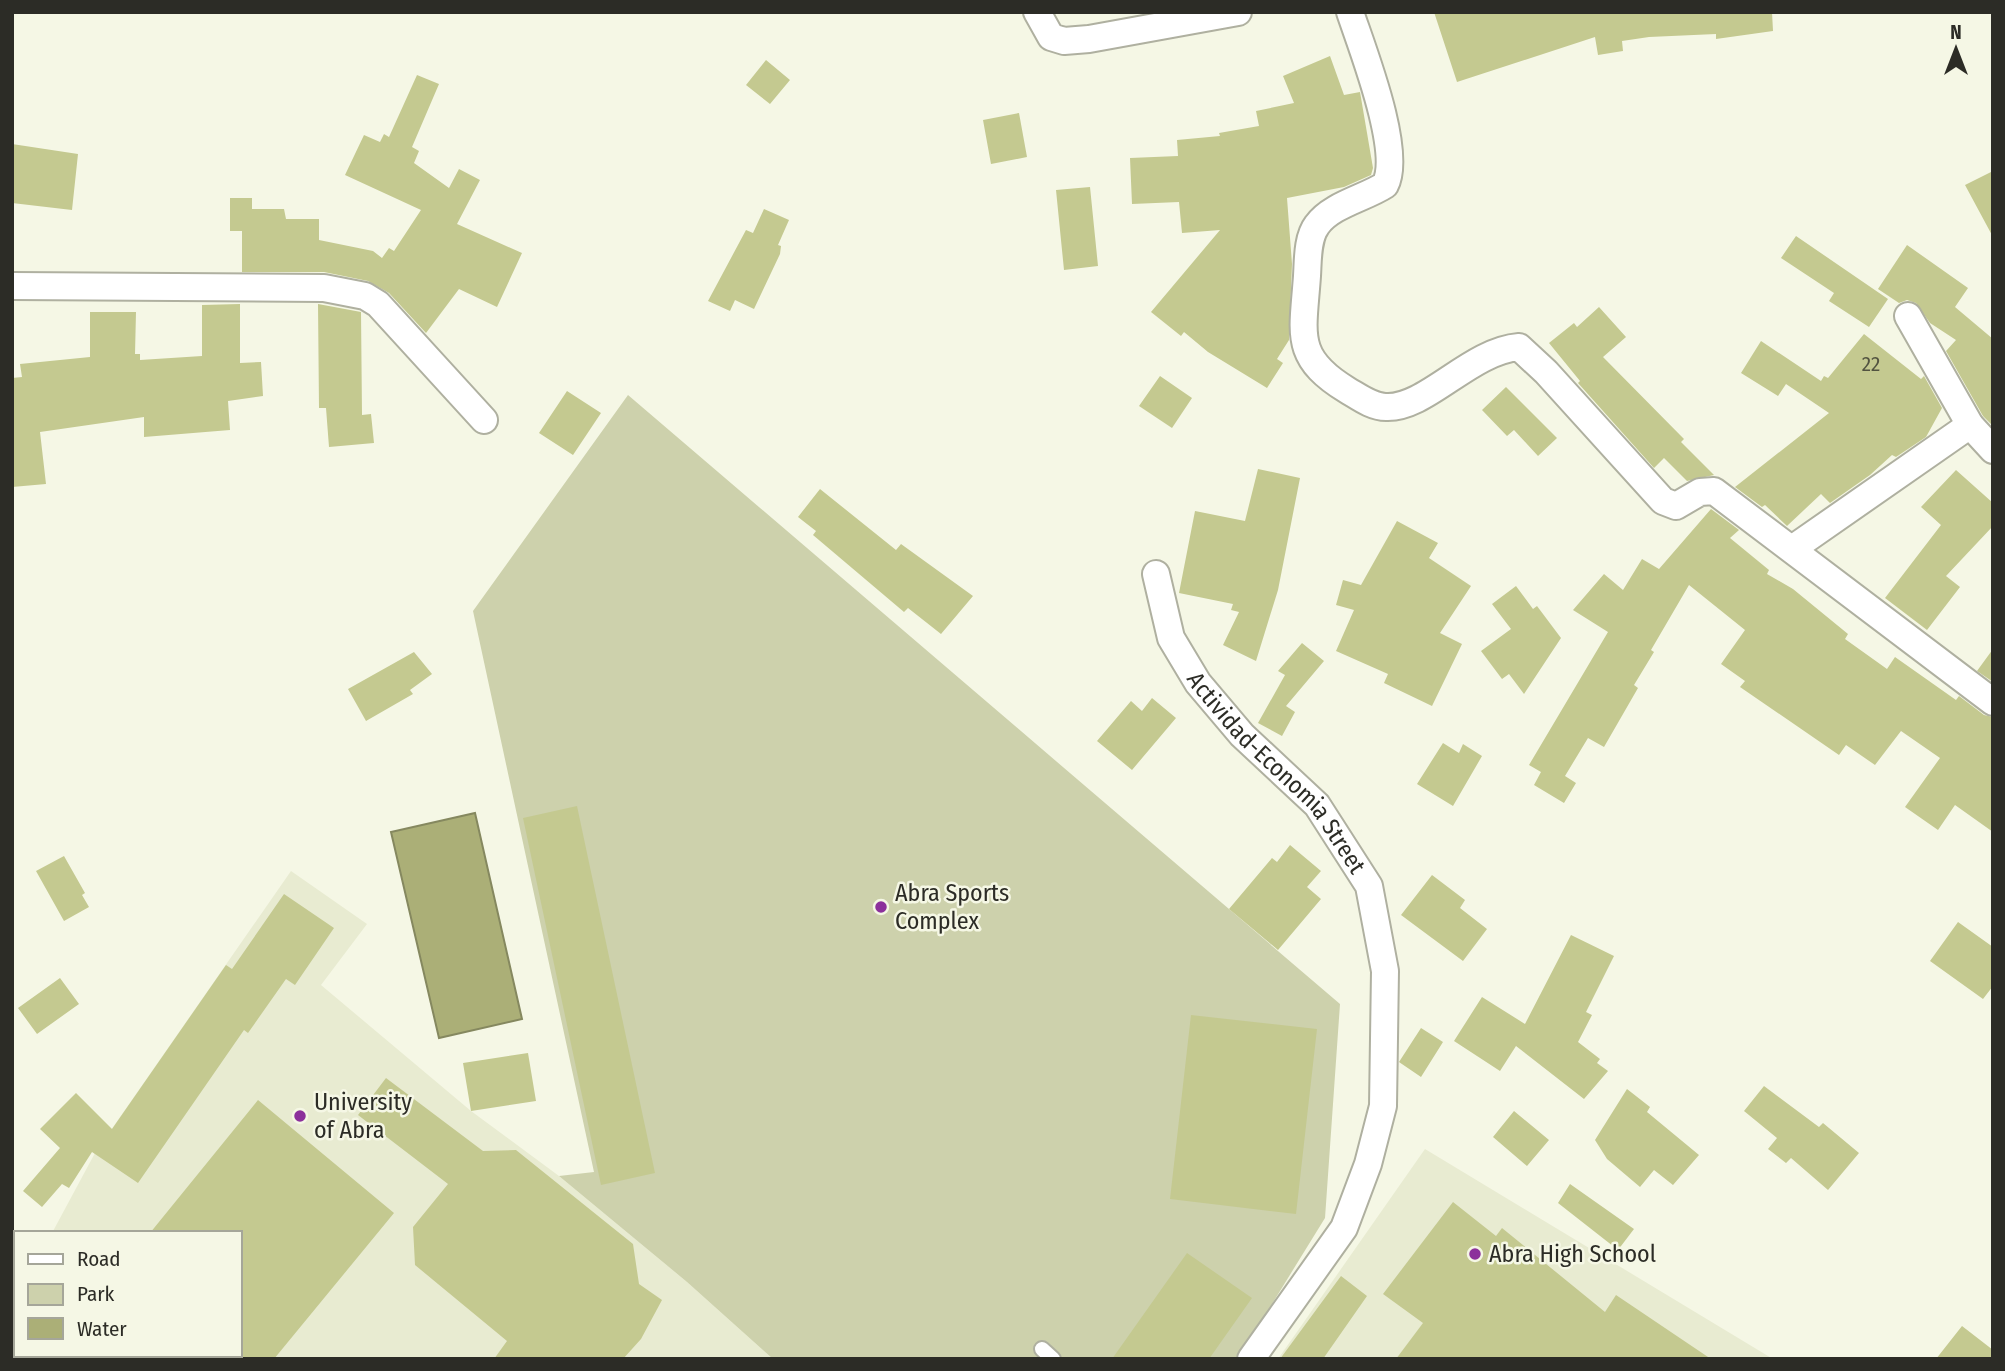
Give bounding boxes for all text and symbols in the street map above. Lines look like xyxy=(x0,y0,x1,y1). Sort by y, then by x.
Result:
north arrow xyxy=(1921,14,1991,84)
text: N xyxy=(1950,21,1962,44)
house number: 22 xyxy=(1862,351,1880,377)
street label: Actividad-Economia Street xyxy=(1181,667,1371,879)
place label: Abra Sports Complex xyxy=(895,879,1009,935)
marker: Abra Sports Complex xyxy=(873,899,889,915)
place label: University of Abra xyxy=(314,1088,412,1144)
marker: University of Abra xyxy=(292,1108,308,1124)
legend xyxy=(14,1231,242,1357)
place label: Abra High School xyxy=(1489,1240,1656,1268)
text: Road xyxy=(77,1246,121,1272)
marker: Abra High School xyxy=(1467,1246,1483,1262)
text: Park xyxy=(77,1281,115,1307)
text: Water xyxy=(77,1316,127,1342)

